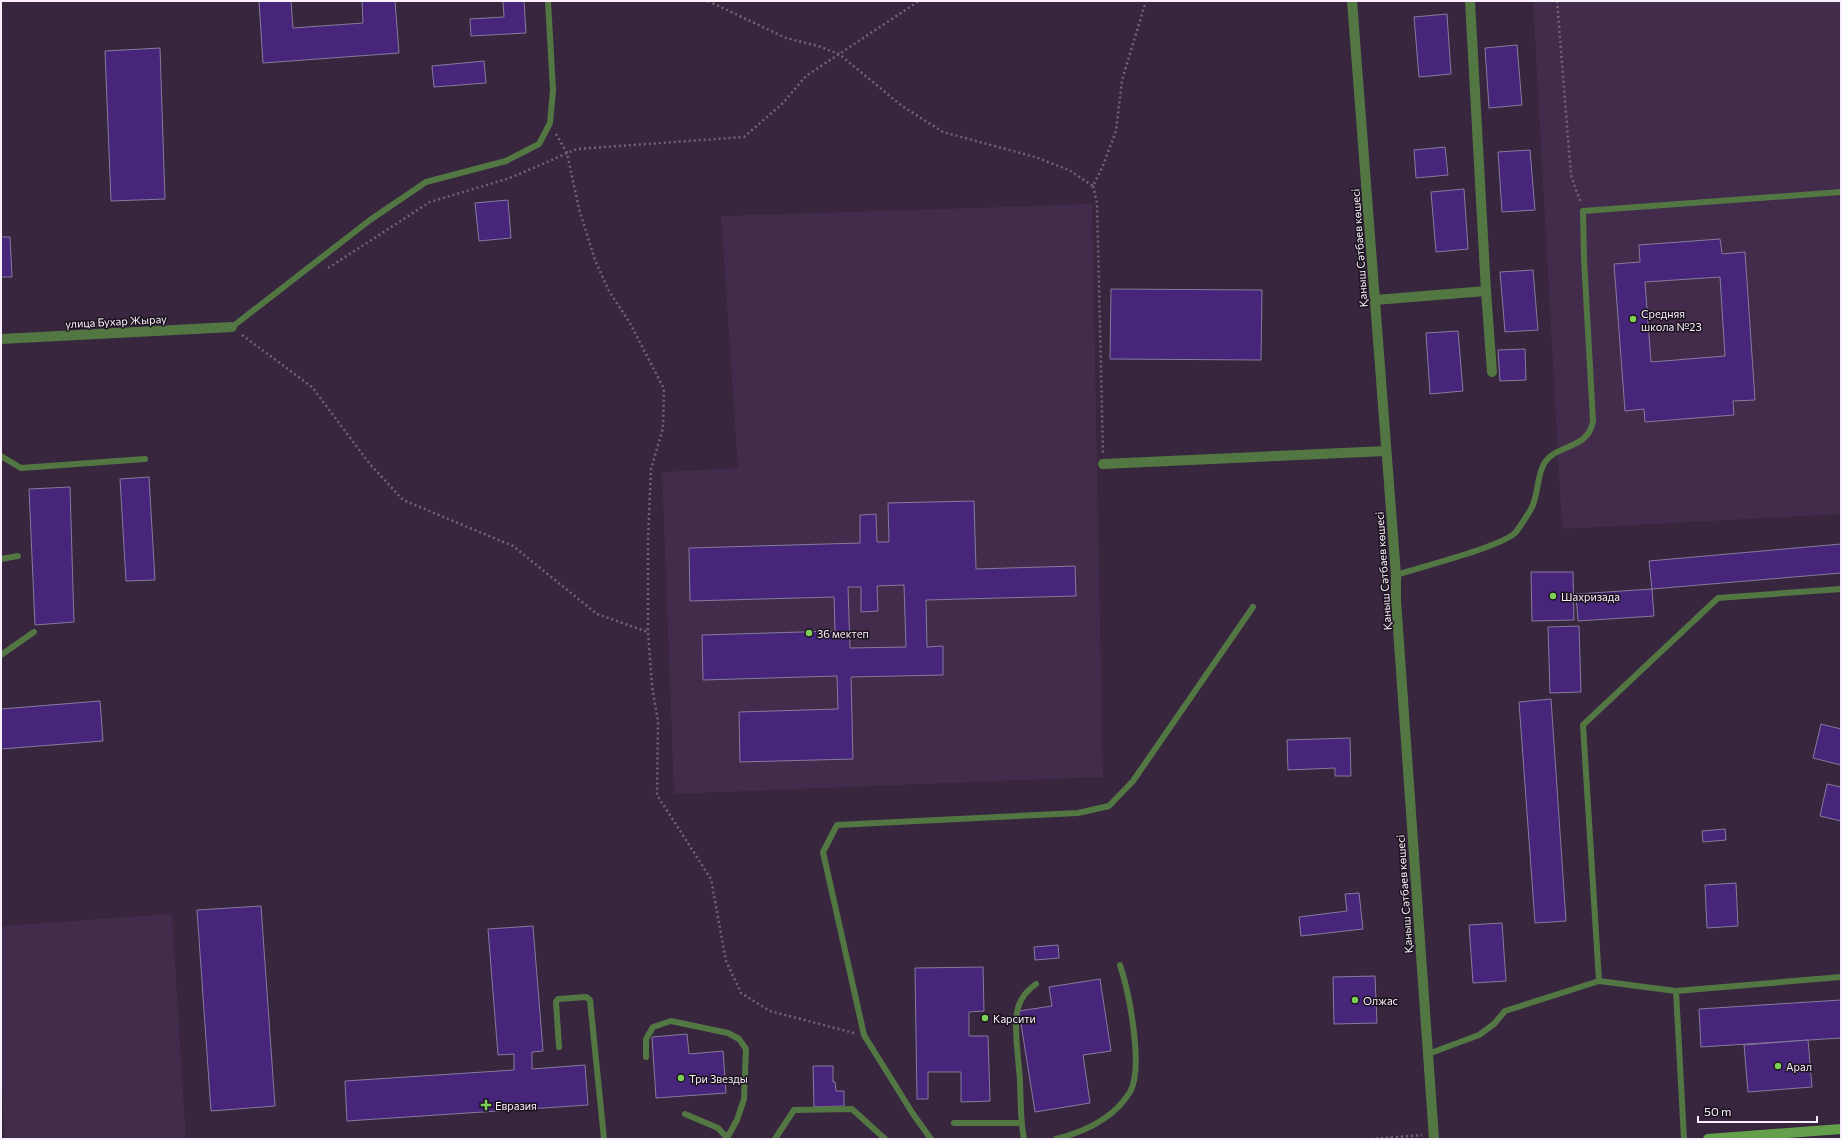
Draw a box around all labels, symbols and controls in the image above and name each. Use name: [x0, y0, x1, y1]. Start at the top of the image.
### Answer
street label: Қаныш Сәтбаев көшесі: [1348, 188, 1370, 308]
place label: Средняя школа №23: [1641, 307, 1702, 333]
street label: улица Бухар Жырау: [65, 312, 167, 330]
marker: Средняя школа №23: [1628, 314, 1638, 324]
street label: Қаныш Сәтбаев көшесі: [1372, 511, 1394, 631]
place label: Шахризада: [1561, 590, 1620, 603]
marker: Шахризада: [1548, 591, 1558, 601]
place label: 36 мектеп: [817, 627, 869, 640]
marker: 36 мектеп: [804, 628, 814, 638]
street label: Қаныш Сәтбаев көшесі: [1393, 834, 1415, 954]
place label: Олжас: [1363, 994, 1398, 1007]
marker: Олжас: [1350, 995, 1360, 1005]
place label: Карсити: [993, 1012, 1036, 1025]
marker: Карсити: [980, 1013, 990, 1023]
place label: Арал: [1786, 1060, 1812, 1073]
marker: Арал: [1773, 1061, 1783, 1071]
place label: Три Звезды: [689, 1072, 748, 1085]
marker: Три Звезды: [676, 1073, 686, 1083]
scale bar: [1698, 1098, 1817, 1124]
marker: Евразия: [480, 1099, 492, 1111]
place label: Евразия: [495, 1099, 537, 1112]
text: 50 m: [1704, 1104, 1732, 1118]

